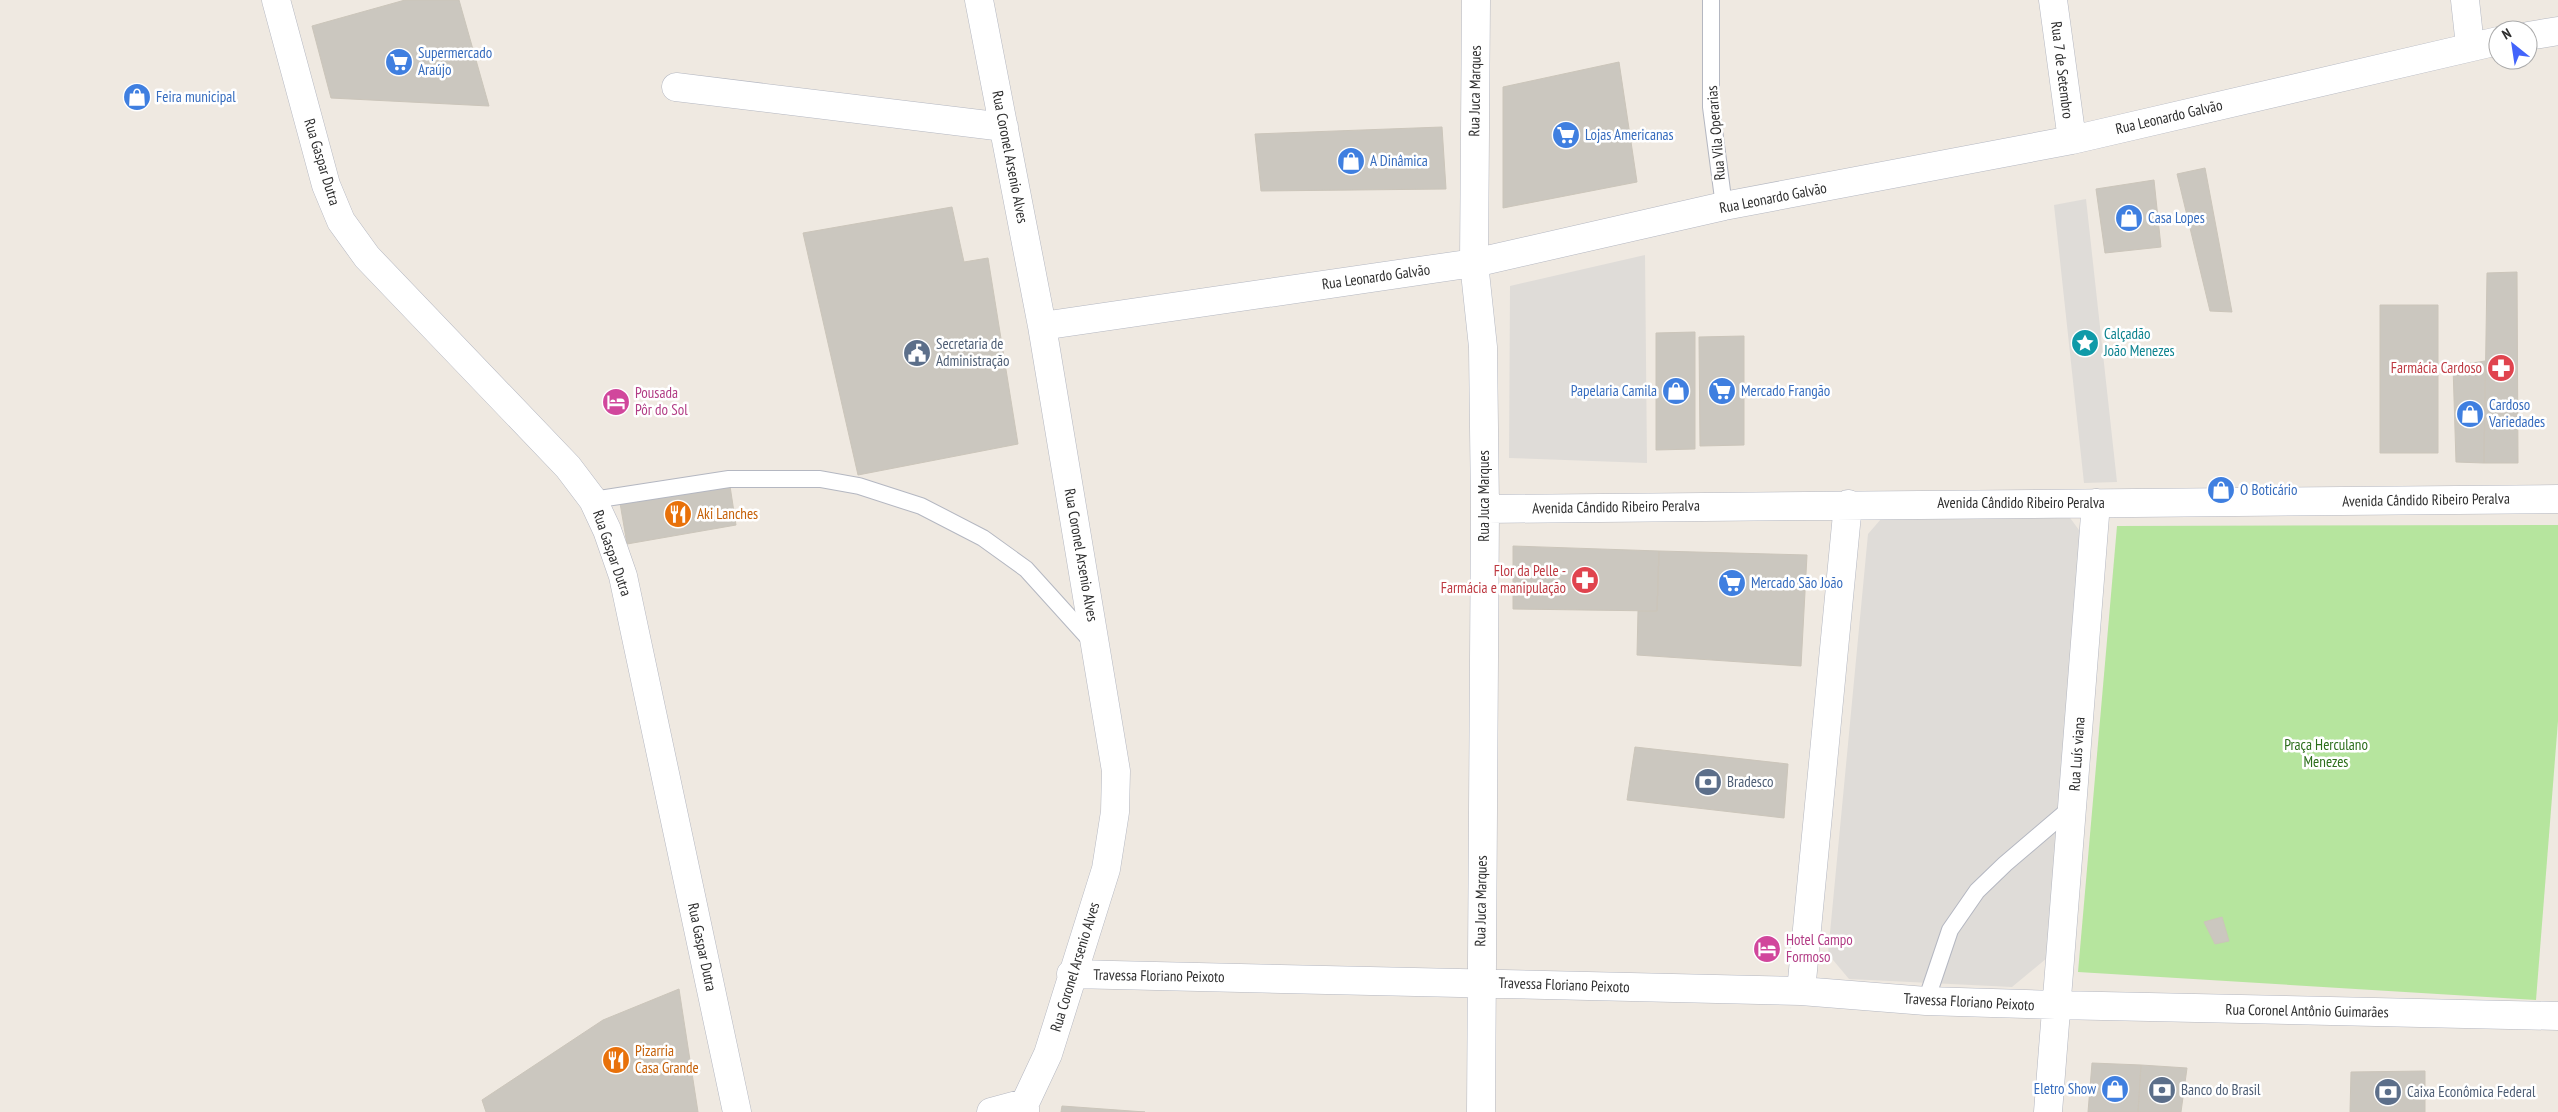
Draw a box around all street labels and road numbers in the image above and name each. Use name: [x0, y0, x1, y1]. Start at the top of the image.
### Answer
street label: Rua 7 de Setembro: [2047, 20, 2078, 120]
street label: Rua Juca Marques: [1464, 45, 1485, 137]
street label: Rua Vila Operarias: [1702, 85, 1729, 181]
street label: Rua Coronel Arsenio Alves: [988, 89, 1033, 225]
street label: Rua Leonardo Galvão: [2114, 95, 2224, 138]
street label: Rua Gaspar Dutra: [300, 116, 345, 208]
street label: Rua Leonardo Galvão: [1718, 178, 1828, 217]
street label: Rua Leonardo Galvão: [1321, 260, 1431, 294]
street label: Rua Juca Marques: [1474, 450, 1493, 542]
street label: Rua Coronel Arsenio Alves: [1060, 487, 1103, 623]
street label: Avenida Cândido Ribeiro Peralva: [2342, 489, 2510, 510]
street label: Avenida Cândido Ribeiro Peralva: [1937, 493, 2105, 512]
street label: Avenida Cândido Ribeiro Peralva: [1532, 496, 1700, 517]
street label: Rua Gaspar Dutra: [589, 507, 636, 598]
street label: Rua Luís viana: [2064, 716, 2089, 792]
street label: Rua Juca Marques: [1470, 855, 1491, 947]
street label: Rua Coronel Arsenio Alves: [1046, 900, 1103, 1034]
street label: Rua Gaspar Dutra: [684, 901, 721, 993]
street label: Travessa Floriano Peixoto: [1093, 965, 1225, 986]
street label: Travessa Floriano Peixoto: [1498, 973, 1630, 996]
street label: Travessa Floriano Peixoto: [1903, 989, 2035, 1014]
street label: Rua Coronel Antônio Guimarães: [2225, 1000, 2389, 1021]

